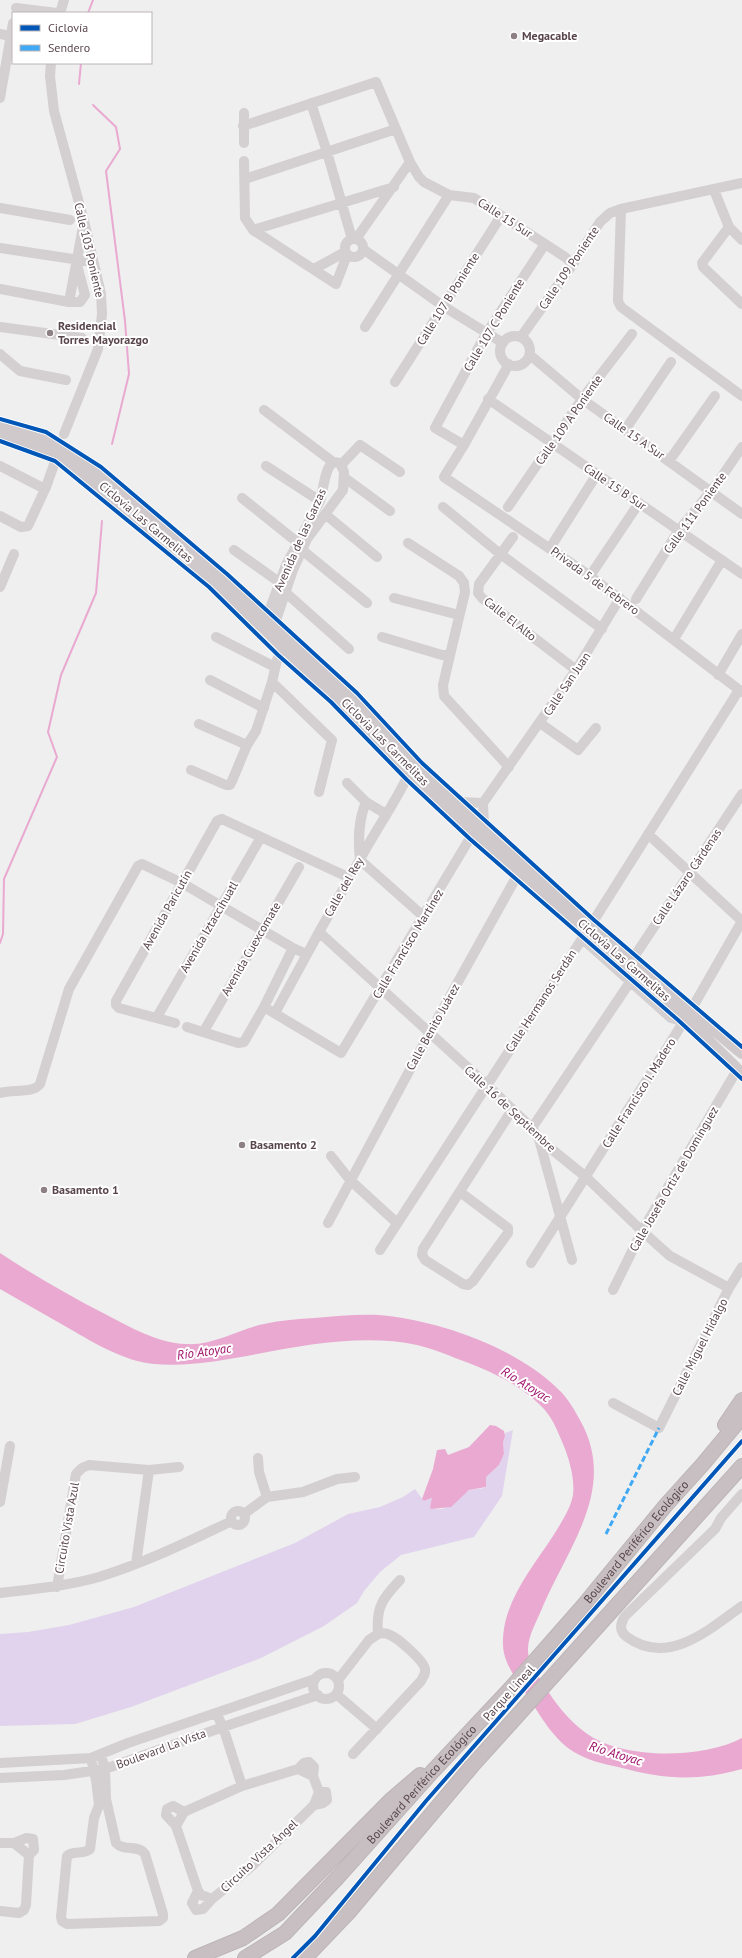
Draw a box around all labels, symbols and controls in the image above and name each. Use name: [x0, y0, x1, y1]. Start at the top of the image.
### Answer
legend: [12, 12, 152, 64]
text: Ciclovía: [48, 20, 88, 35]
place label: Megacable: [522, 28, 577, 43]
marker: Megacable: [509, 31, 519, 41]
text: Sendero: [48, 40, 90, 55]
street label: Calle 15 Sur: [475, 194, 535, 241]
street label: Calle 103 Poniente: [71, 201, 108, 299]
street label: Calle 109 Poniente: [535, 223, 602, 312]
street label: Calle 107 B Poniente: [413, 250, 482, 348]
street label: Calle 107 C Poniente: [460, 276, 527, 374]
place label: Residencial Torres Mayorazgo: [58, 318, 149, 347]
marker: Residencial Torres Mayorazgo: [45, 328, 55, 338]
street label: Calle 109 A Poniente: [532, 372, 605, 468]
street label: Calle 15 A Sur: [601, 409, 668, 462]
street label: Calle 15 B Sur: [581, 460, 649, 513]
street label: Calle 111 Poniente: [660, 469, 729, 556]
street label: Ciclovia Las Carmelitas: [96, 478, 196, 565]
street label: Avenida de las Garzas: [270, 486, 329, 594]
street label: Privada 5 de Febrero: [548, 543, 643, 618]
street label: Calle El Alto: [481, 593, 540, 644]
street label: Calle San Juan: [540, 649, 593, 718]
street label: Ciclovia Las Carmelitas: [338, 695, 432, 789]
street label: Calle Lázaro Cárdenas: [649, 826, 724, 928]
street label: Calle del Rey: [321, 854, 367, 919]
street label: Avenida Paricutín: [138, 867, 195, 952]
street label: Avenida Iztaccíhuatl: [176, 878, 241, 975]
street label: Calle Francisco Martínez: [369, 886, 446, 1001]
street label: Avenida Cuexcomate: [218, 899, 284, 998]
street label: Ciclovia Las Carmelitas: [575, 915, 674, 1004]
street label: Calle Hermanos Serdán: [502, 946, 579, 1055]
street label: Calle Benito Juárez: [403, 981, 463, 1073]
street label: Calle Francisco I. Madero: [599, 1035, 679, 1151]
street label: Calle 16 de Septiembre: [461, 1062, 559, 1155]
street label: Calle Josefa Ortiz de Domínguez: [626, 1104, 721, 1254]
place label: Basamento 2: [250, 1137, 317, 1152]
marker: Basamento 2: [237, 1140, 247, 1150]
place label: Basamento 1: [52, 1182, 119, 1197]
marker: Basamento 1: [39, 1185, 49, 1195]
street label: Calle Miguel Hidalgo: [668, 1296, 731, 1398]
water label: Río Atoyac: [176, 1339, 233, 1364]
water label: Río Atoyac: [498, 1363, 554, 1406]
street label: Boulevard Periférico Ecológico: [580, 1477, 692, 1606]
street label: Circuito Vista Azul: [51, 1481, 82, 1575]
street label: Parque Lineal: [480, 1661, 538, 1724]
street label: Boulevard Periférico Ecológico: [363, 1722, 479, 1847]
street label: Boulevard La Vista: [114, 1725, 208, 1772]
water label: Río Atoyac: [587, 1737, 645, 1770]
street label: Circuito Vista Ángel: [217, 1816, 301, 1895]

